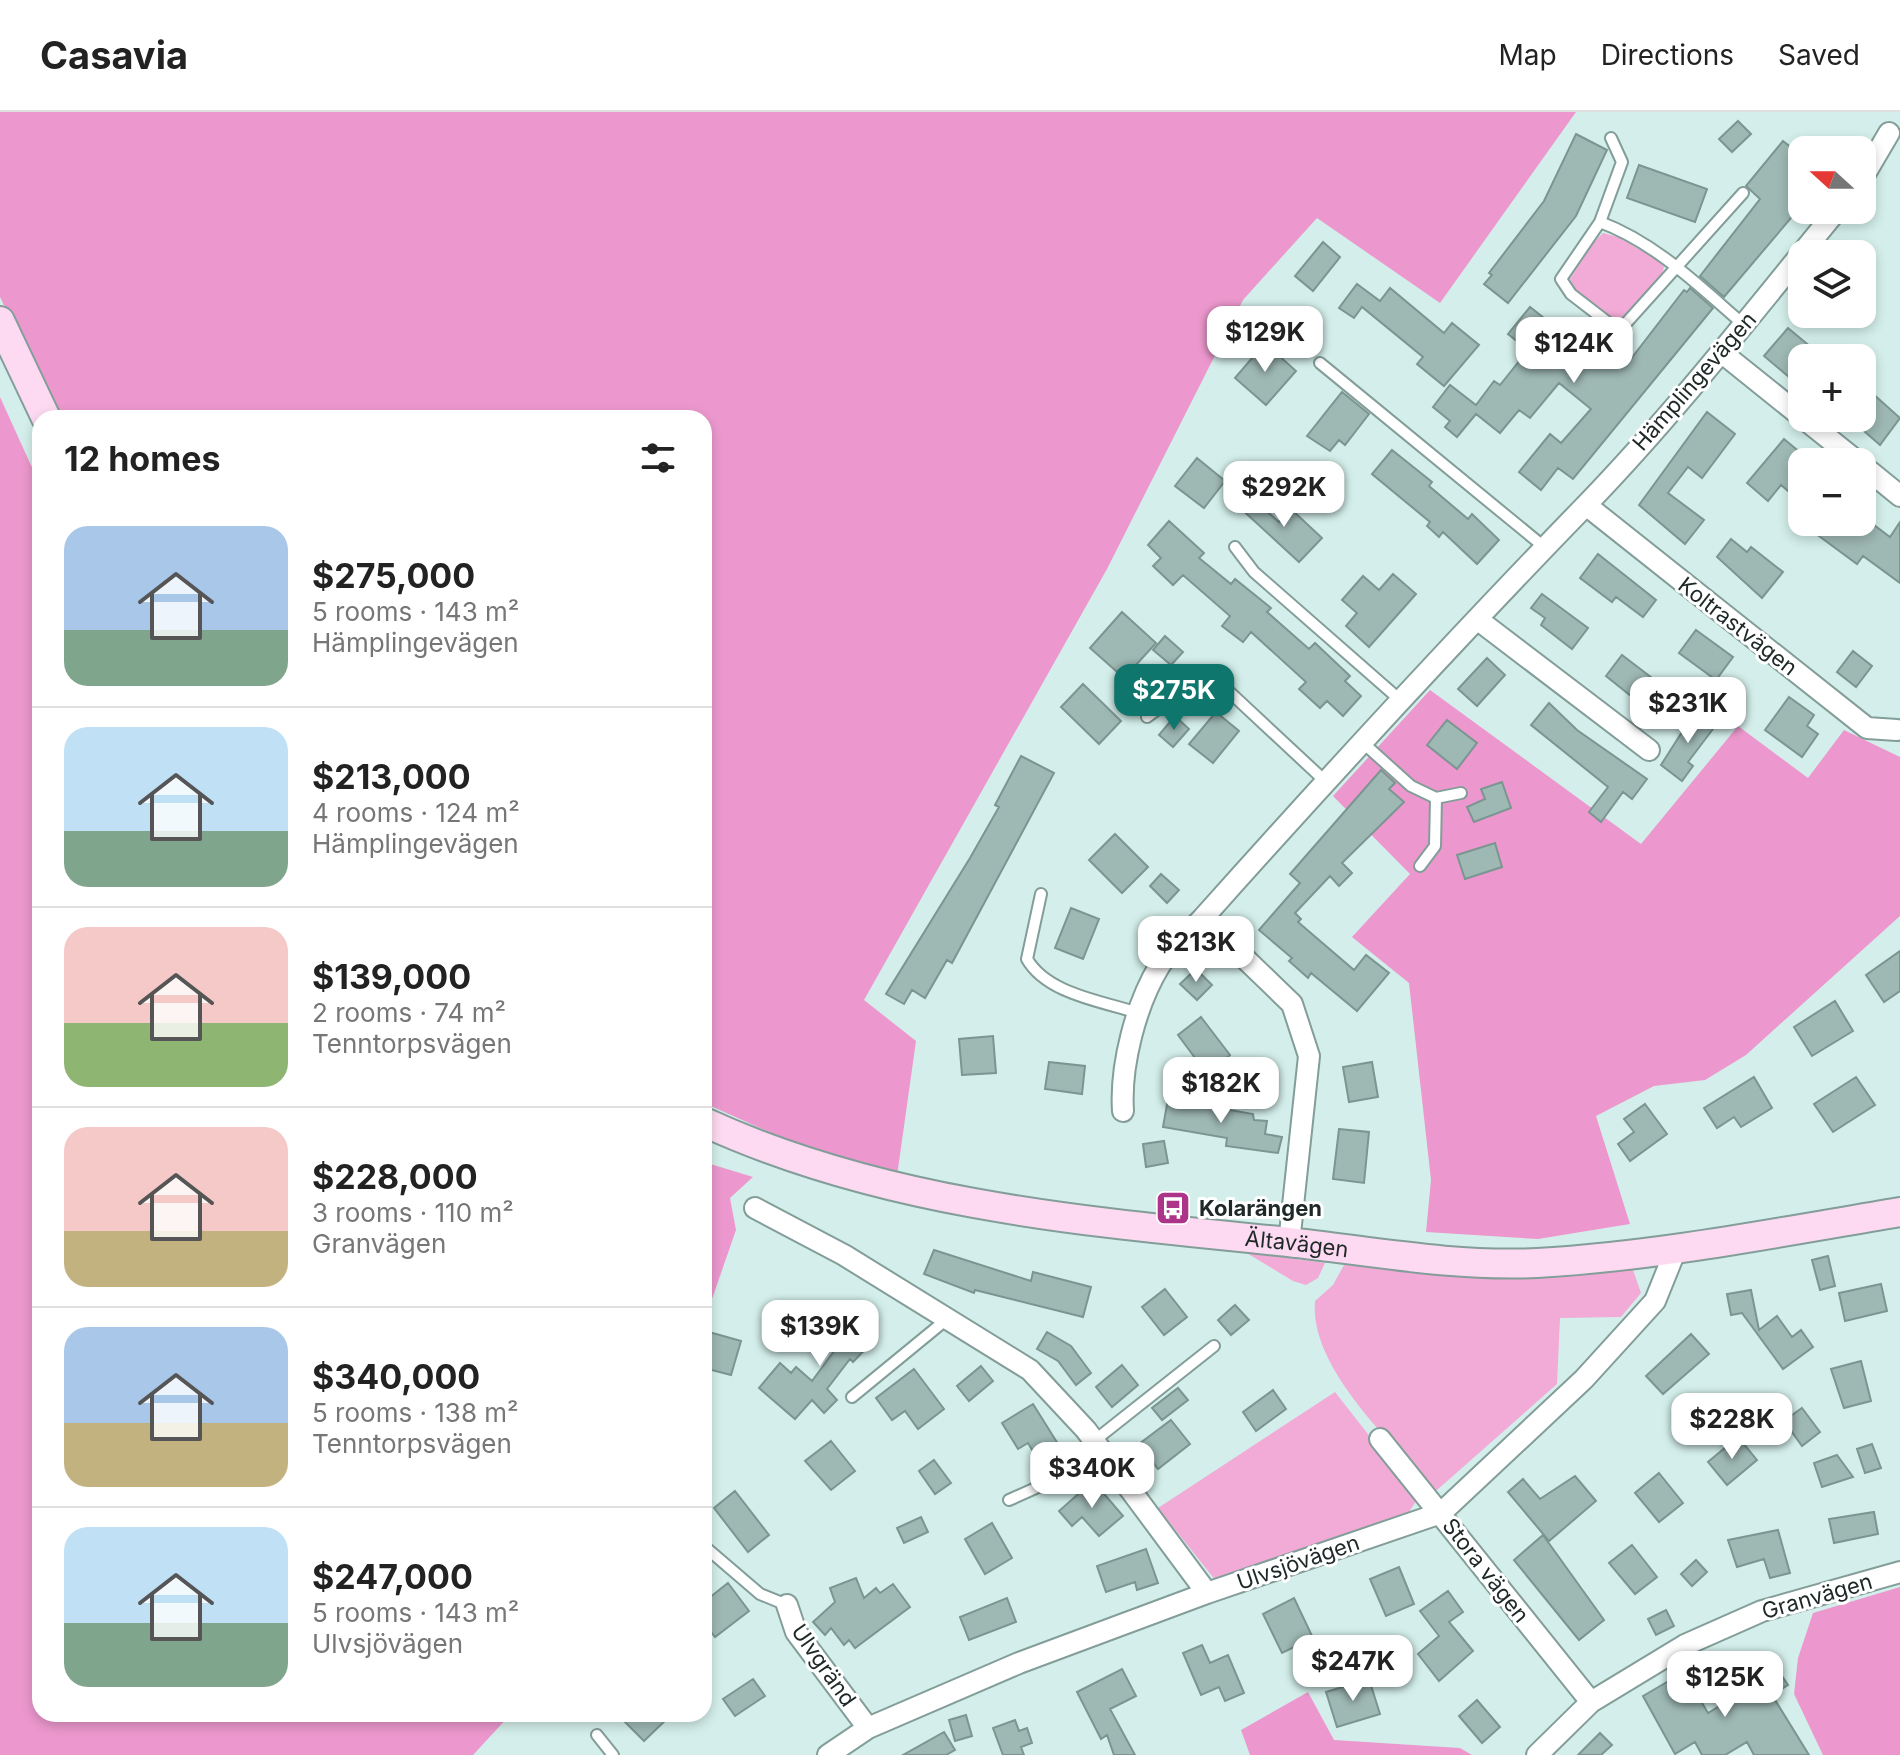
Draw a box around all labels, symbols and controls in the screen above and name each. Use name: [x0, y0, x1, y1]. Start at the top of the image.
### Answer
text: Casavia: [40, 32, 188, 78]
text: Map: [1498, 38, 1557, 72]
text: Directions: [1601, 38, 1734, 72]
text: Saved: [1778, 38, 1860, 72]
north arrow: [1788, 136, 1876, 224]
map controls: [1788, 136, 1876, 536]
button: layers: [1788, 240, 1876, 328]
pin: $129K: [1209, 306, 1321, 374]
street label: Hämplingevägen: [1627, 306, 1761, 456]
text: $129K: [1225, 316, 1305, 347]
pin: $124K: [1518, 317, 1630, 385]
text: $124K: [1534, 327, 1614, 358]
button: +: [1788, 344, 1876, 432]
icon: filters: [636, 436, 680, 480]
text: 12 homes: [64, 438, 220, 479]
button: −: [1788, 448, 1876, 536]
pin: $292K: [1228, 461, 1340, 529]
text: $292K: [1241, 471, 1327, 502]
text: $275,000: [312, 555, 475, 596]
icon: home: [128, 558, 224, 654]
street label: Koltrastvägen: [1673, 572, 1803, 680]
text: 5 rooms · 143 m²: [312, 596, 519, 627]
text: Hämplingevägen: [312, 627, 519, 658]
pin: $275K: [1118, 664, 1230, 732]
text: $275K: [1132, 674, 1216, 705]
pin: $231K: [1632, 677, 1744, 745]
text: $231K: [1648, 687, 1728, 718]
text: $213,000: [312, 756, 471, 797]
icon: home: [128, 759, 224, 855]
text: 4 rooms · 124 m²: [312, 797, 520, 828]
text: Hämplingevägen: [312, 828, 519, 859]
pin: $213K: [1140, 916, 1252, 984]
text: $213K: [1156, 926, 1236, 957]
text: $139,000: [312, 956, 471, 997]
icon: home: [128, 959, 224, 1055]
text: 2 rooms · 74 m²: [312, 997, 506, 1028]
text: Tenntorpsvägen: [312, 1028, 512, 1059]
pin: $182K: [1165, 1057, 1277, 1125]
text: $182K: [1181, 1067, 1261, 1098]
text: $228,000: [312, 1156, 478, 1197]
icon: home: [128, 1159, 224, 1255]
bus stop icon: Kolarängen: [1154, 1189, 1192, 1227]
place label: Kolarängen: [1199, 1195, 1322, 1221]
text: 3 rooms · 110 m²: [312, 1197, 514, 1228]
street label: Ältavägen: [1244, 1225, 1350, 1262]
text: Granvägen: [312, 1228, 446, 1259]
pin: $139K: [764, 1300, 876, 1368]
text: $139K: [780, 1310, 860, 1341]
text: $340,000: [312, 1356, 480, 1397]
icon: home: [128, 1359, 224, 1455]
pin: $228K: [1676, 1393, 1788, 1461]
text: 5 rooms · 138 m²: [312, 1397, 519, 1428]
text: $228K: [1689, 1403, 1775, 1434]
text: Tenntorpsvägen: [312, 1428, 512, 1459]
pin: $340K: [1036, 1442, 1148, 1510]
text: $340K: [1048, 1452, 1136, 1483]
street label: Stora vägen: [1437, 1513, 1535, 1627]
street label: Ulvsjövägen: [1233, 1529, 1363, 1595]
text: $247,000: [312, 1556, 473, 1597]
icon: home: [128, 1559, 224, 1655]
street label: Granvägen: [1759, 1568, 1875, 1624]
text: 5 rooms · 143 m²: [312, 1597, 519, 1628]
street label: Ulvgränd: [786, 1619, 862, 1711]
text: Ulvsjövägen: [312, 1628, 463, 1659]
pin: $247K: [1297, 1635, 1409, 1703]
text: $247K: [1311, 1645, 1395, 1676]
pin: $125K: [1669, 1651, 1781, 1719]
text: $125K: [1685, 1661, 1765, 1692]

